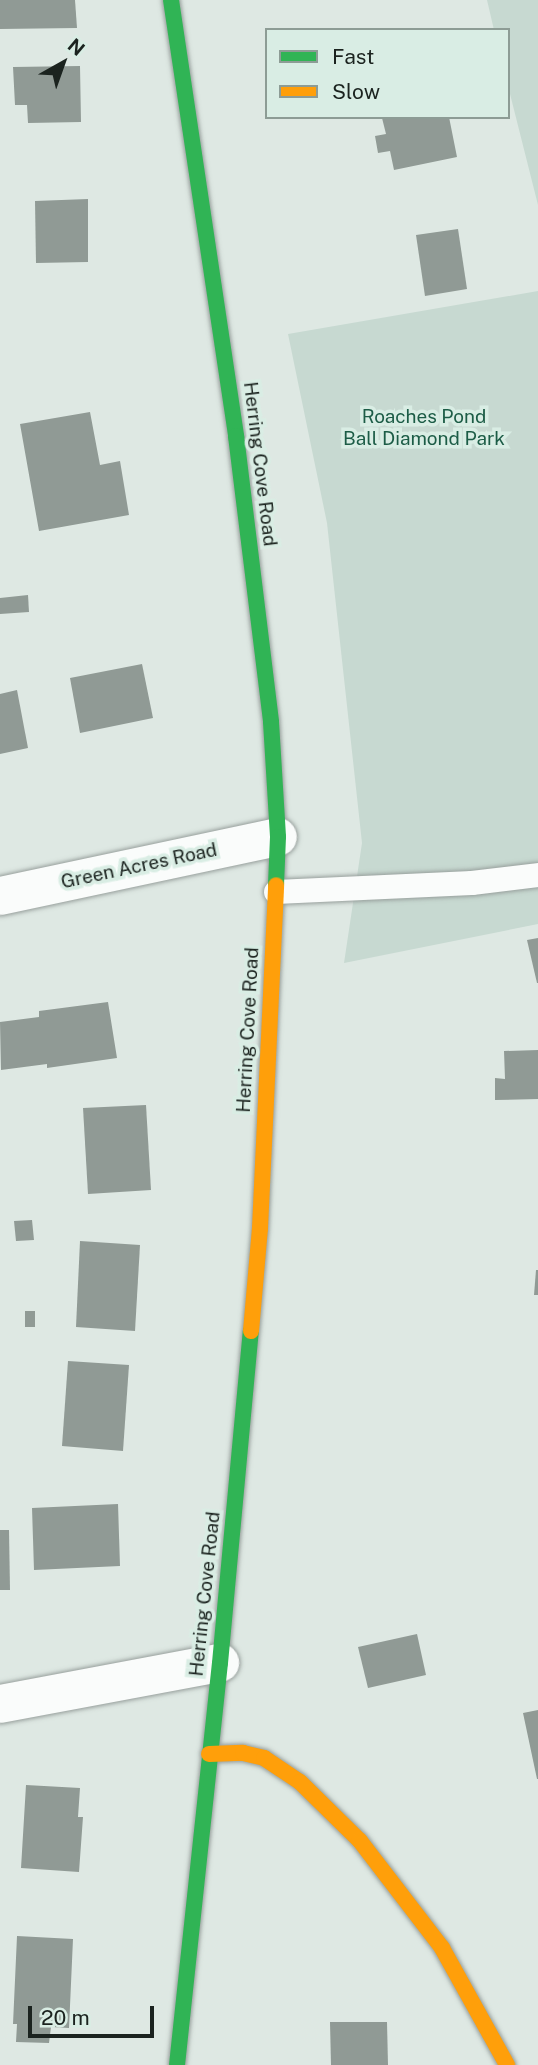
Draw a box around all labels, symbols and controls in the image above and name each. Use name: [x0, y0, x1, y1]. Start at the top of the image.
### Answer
north arrow: [28, 28, 98, 98]
legend: [265, 28, 510, 119]
text: N: [64, 34, 89, 60]
text: Fast: [332, 44, 374, 69]
text: Slow: [332, 79, 380, 104]
street label: Herring Cove Road: [239, 380, 281, 548]
park label: Roaches Pond Ball Diamond Park: [343, 406, 505, 450]
street label: Green Acres Road: [59, 838, 219, 894]
street label: Herring Cove Road: [232, 947, 264, 1113]
street label: Herring Cove Road: [185, 1510, 225, 1678]
scale bar: [32, 1992, 158, 2036]
text: 20 m: [41, 2005, 90, 2030]

